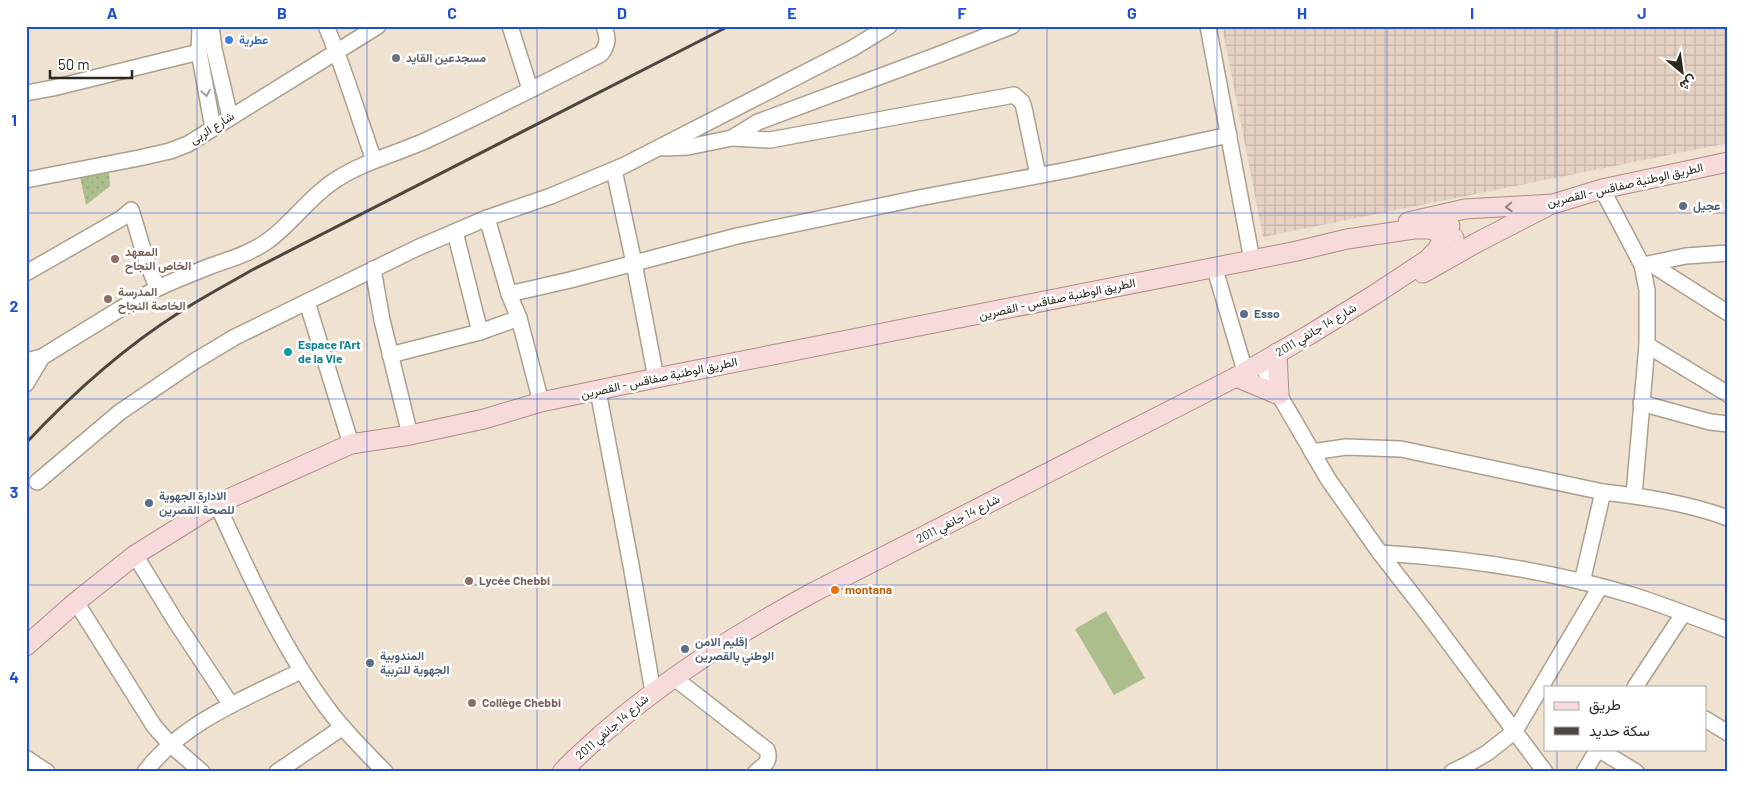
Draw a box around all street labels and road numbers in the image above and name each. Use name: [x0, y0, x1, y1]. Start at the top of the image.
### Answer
street label: شارع الربى: [187, 108, 238, 149]
street label: الطريق الوطنية صفاقس - القصرين: [1545, 159, 1705, 211]
street label: الطريق الوطنية صفاقس - القصرين: [977, 275, 1137, 323]
street label: شارع 14 جانفي 2011: [1273, 299, 1361, 362]
street label: الطريق الوطنية صفاقس - القصرين: [579, 354, 739, 402]
street label: شارع 14 جانفي 2011: [913, 491, 1003, 549]
street label: شارع 14 جانفي 2011: [572, 691, 653, 765]

